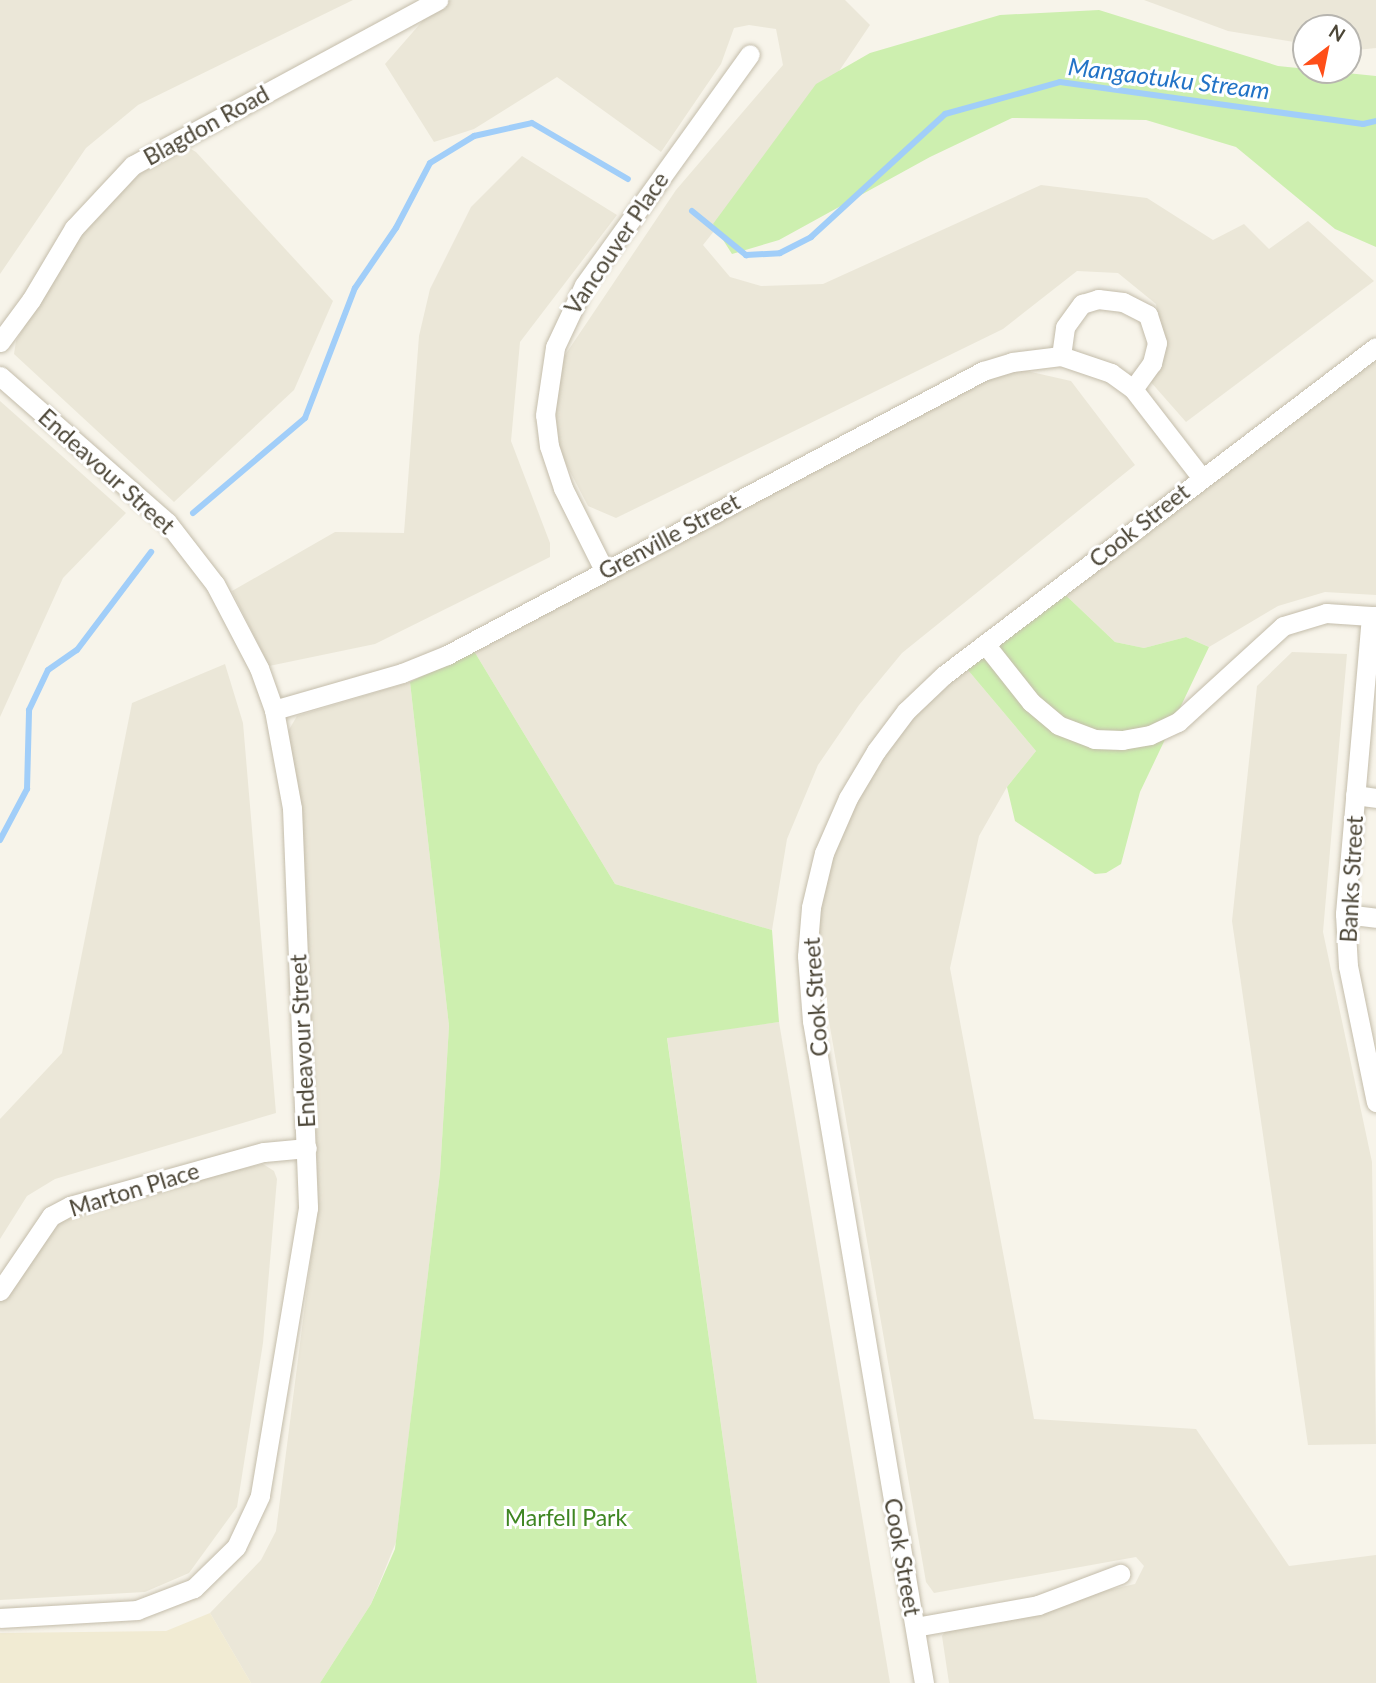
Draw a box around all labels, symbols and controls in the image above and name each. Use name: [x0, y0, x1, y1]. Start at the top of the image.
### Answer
north arrow: [1292, 14, 1362, 84]
text: N: [1325, 19, 1350, 46]
water label: Mangaotuku Stream: [1067, 51, 1271, 105]
street label: Blagdon Road: [139, 79, 273, 171]
street label: Vancouver Place: [558, 166, 674, 320]
street label: Endeavour Street: [33, 402, 181, 540]
street label: Cook Street: [1083, 477, 1195, 573]
street label: Grenville Street: [594, 487, 744, 585]
street label: Banks Street: [1334, 815, 1368, 943]
street label: Cook Street: [797, 937, 833, 1057]
street label: Endeavour Street: [284, 953, 320, 1129]
street label: Marton Place: [66, 1156, 202, 1222]
street label: Cook Street: [879, 1496, 927, 1618]
park label: Marfell Park: [505, 1503, 627, 1531]

